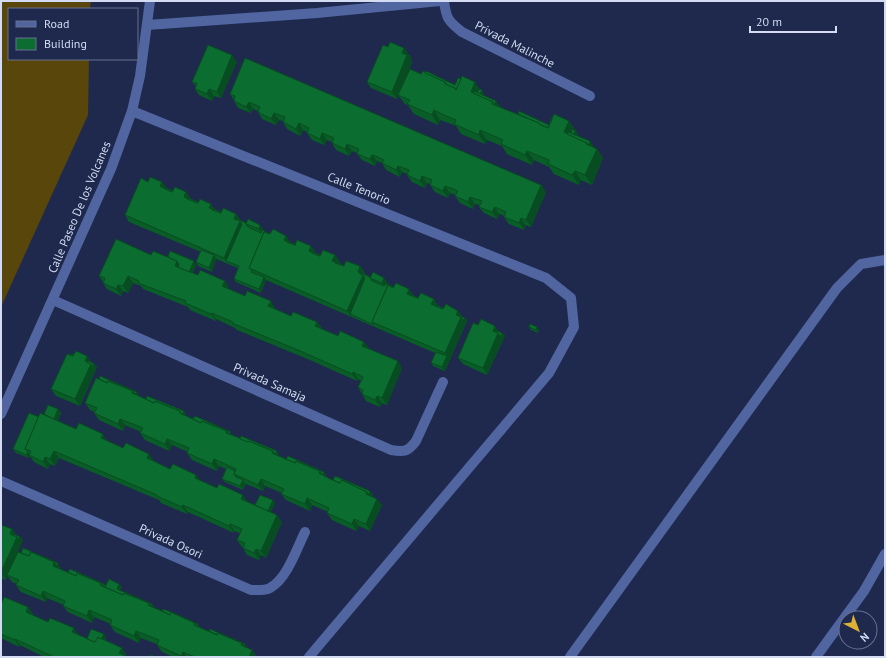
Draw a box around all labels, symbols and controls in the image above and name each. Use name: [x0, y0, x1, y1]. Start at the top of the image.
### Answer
legend: [8, 8, 138, 60]
scale bar: [750, 8, 836, 34]
text: 20 m: [756, 14, 782, 29]
text: Road: [44, 16, 69, 31]
street label: Privada Malinche: [473, 17, 557, 71]
text: Building: [44, 36, 87, 51]
street label: Calle Paseo De los Volcanes: [44, 139, 114, 275]
street label: Calle Tenorio: [325, 169, 393, 207]
street label: Privada Samaja: [231, 359, 309, 405]
street label: Privada Osori: [137, 520, 205, 562]
north arrow: [838, 610, 878, 650]
text: N: [857, 630, 872, 645]

